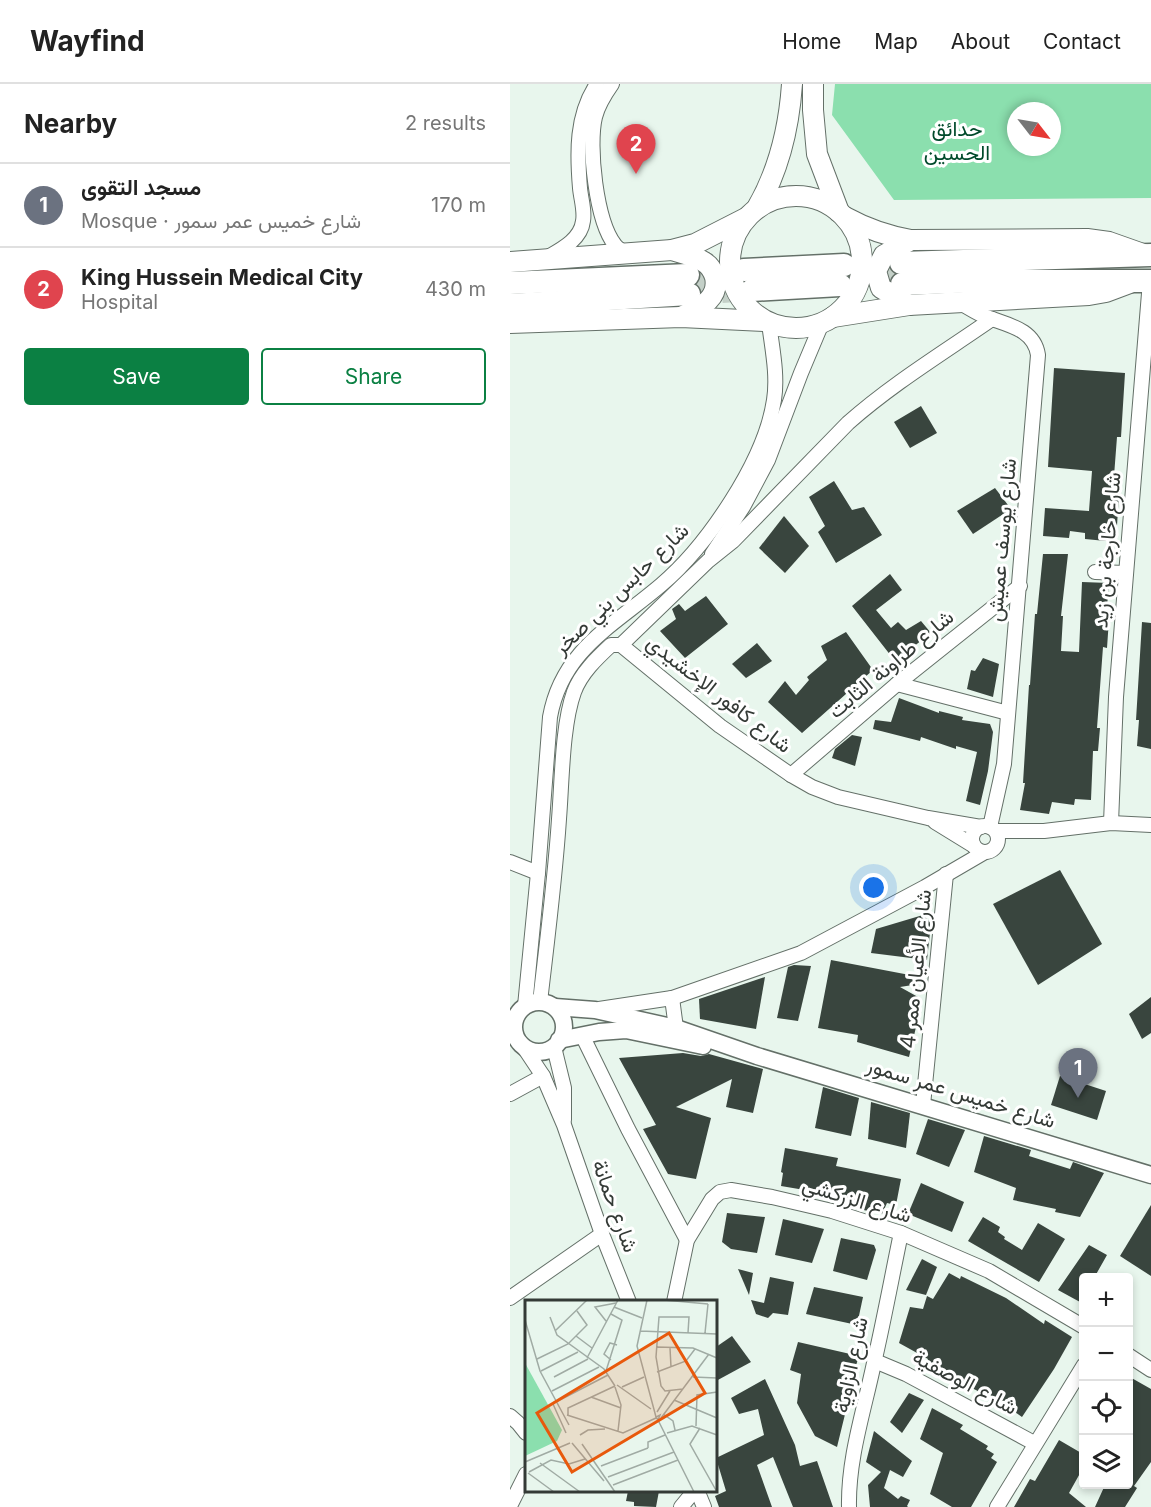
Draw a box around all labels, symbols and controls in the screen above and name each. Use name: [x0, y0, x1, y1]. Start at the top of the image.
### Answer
text: Wayfind: [30, 24, 145, 58]
text: Home: [782, 29, 841, 54]
text: Map: [874, 29, 918, 54]
text: About: [951, 29, 1010, 54]
text: Contact: [1043, 29, 1121, 54]
north arrow: [1007, 102, 1061, 156]
text: Nearby: [24, 108, 117, 139]
text: 2 results: [405, 111, 486, 135]
park label: حدائق الحسين: [924, 116, 990, 165]
pin: 2: [616, 124, 656, 174]
text: مسجد التقوى: [81, 174, 201, 200]
text: 1: [39, 193, 48, 217]
text: 170 m: [431, 193, 486, 217]
text: Mosque · شارع خميس عمر سمور: [81, 209, 361, 233]
text: King Hussein Medical City: [81, 264, 363, 290]
text: 2: [37, 277, 50, 301]
text: 430 m: [425, 277, 486, 301]
text: Hospital: [81, 290, 158, 314]
button: Save: [24, 348, 249, 405]
button: Share: [261, 348, 486, 405]
street label: شارع يوسف عميش: [982, 457, 1023, 623]
street label: شارع خارجة بن زيد: [1087, 471, 1128, 629]
street label: شارع حابس بني صخر: [547, 518, 697, 664]
street label: شارع طراونة الثابت: [823, 604, 960, 725]
street label: شارع كافور الإخشيدي: [639, 629, 797, 762]
your location: [859, 873, 888, 902]
street label: شارع الأعيان ممر 4: [895, 888, 938, 1050]
pin: 1: [1058, 1048, 1098, 1098]
street label: شارع خميس عمر سمور: [862, 1052, 1058, 1135]
street label: شارع حمانة: [585, 1156, 644, 1256]
street label: شارع الزركشي: [798, 1171, 915, 1233]
map controls: [1079, 1273, 1133, 1489]
button: +: [1079, 1273, 1133, 1327]
inset map: [525, 1300, 717, 1492]
street label: شارع الزاوية: [828, 1315, 875, 1416]
button: −: [1079, 1327, 1133, 1381]
street label: شارع الوصفية: [908, 1344, 1022, 1421]
button: locate: [1079, 1381, 1133, 1435]
button: layers: [1079, 1435, 1133, 1489]

